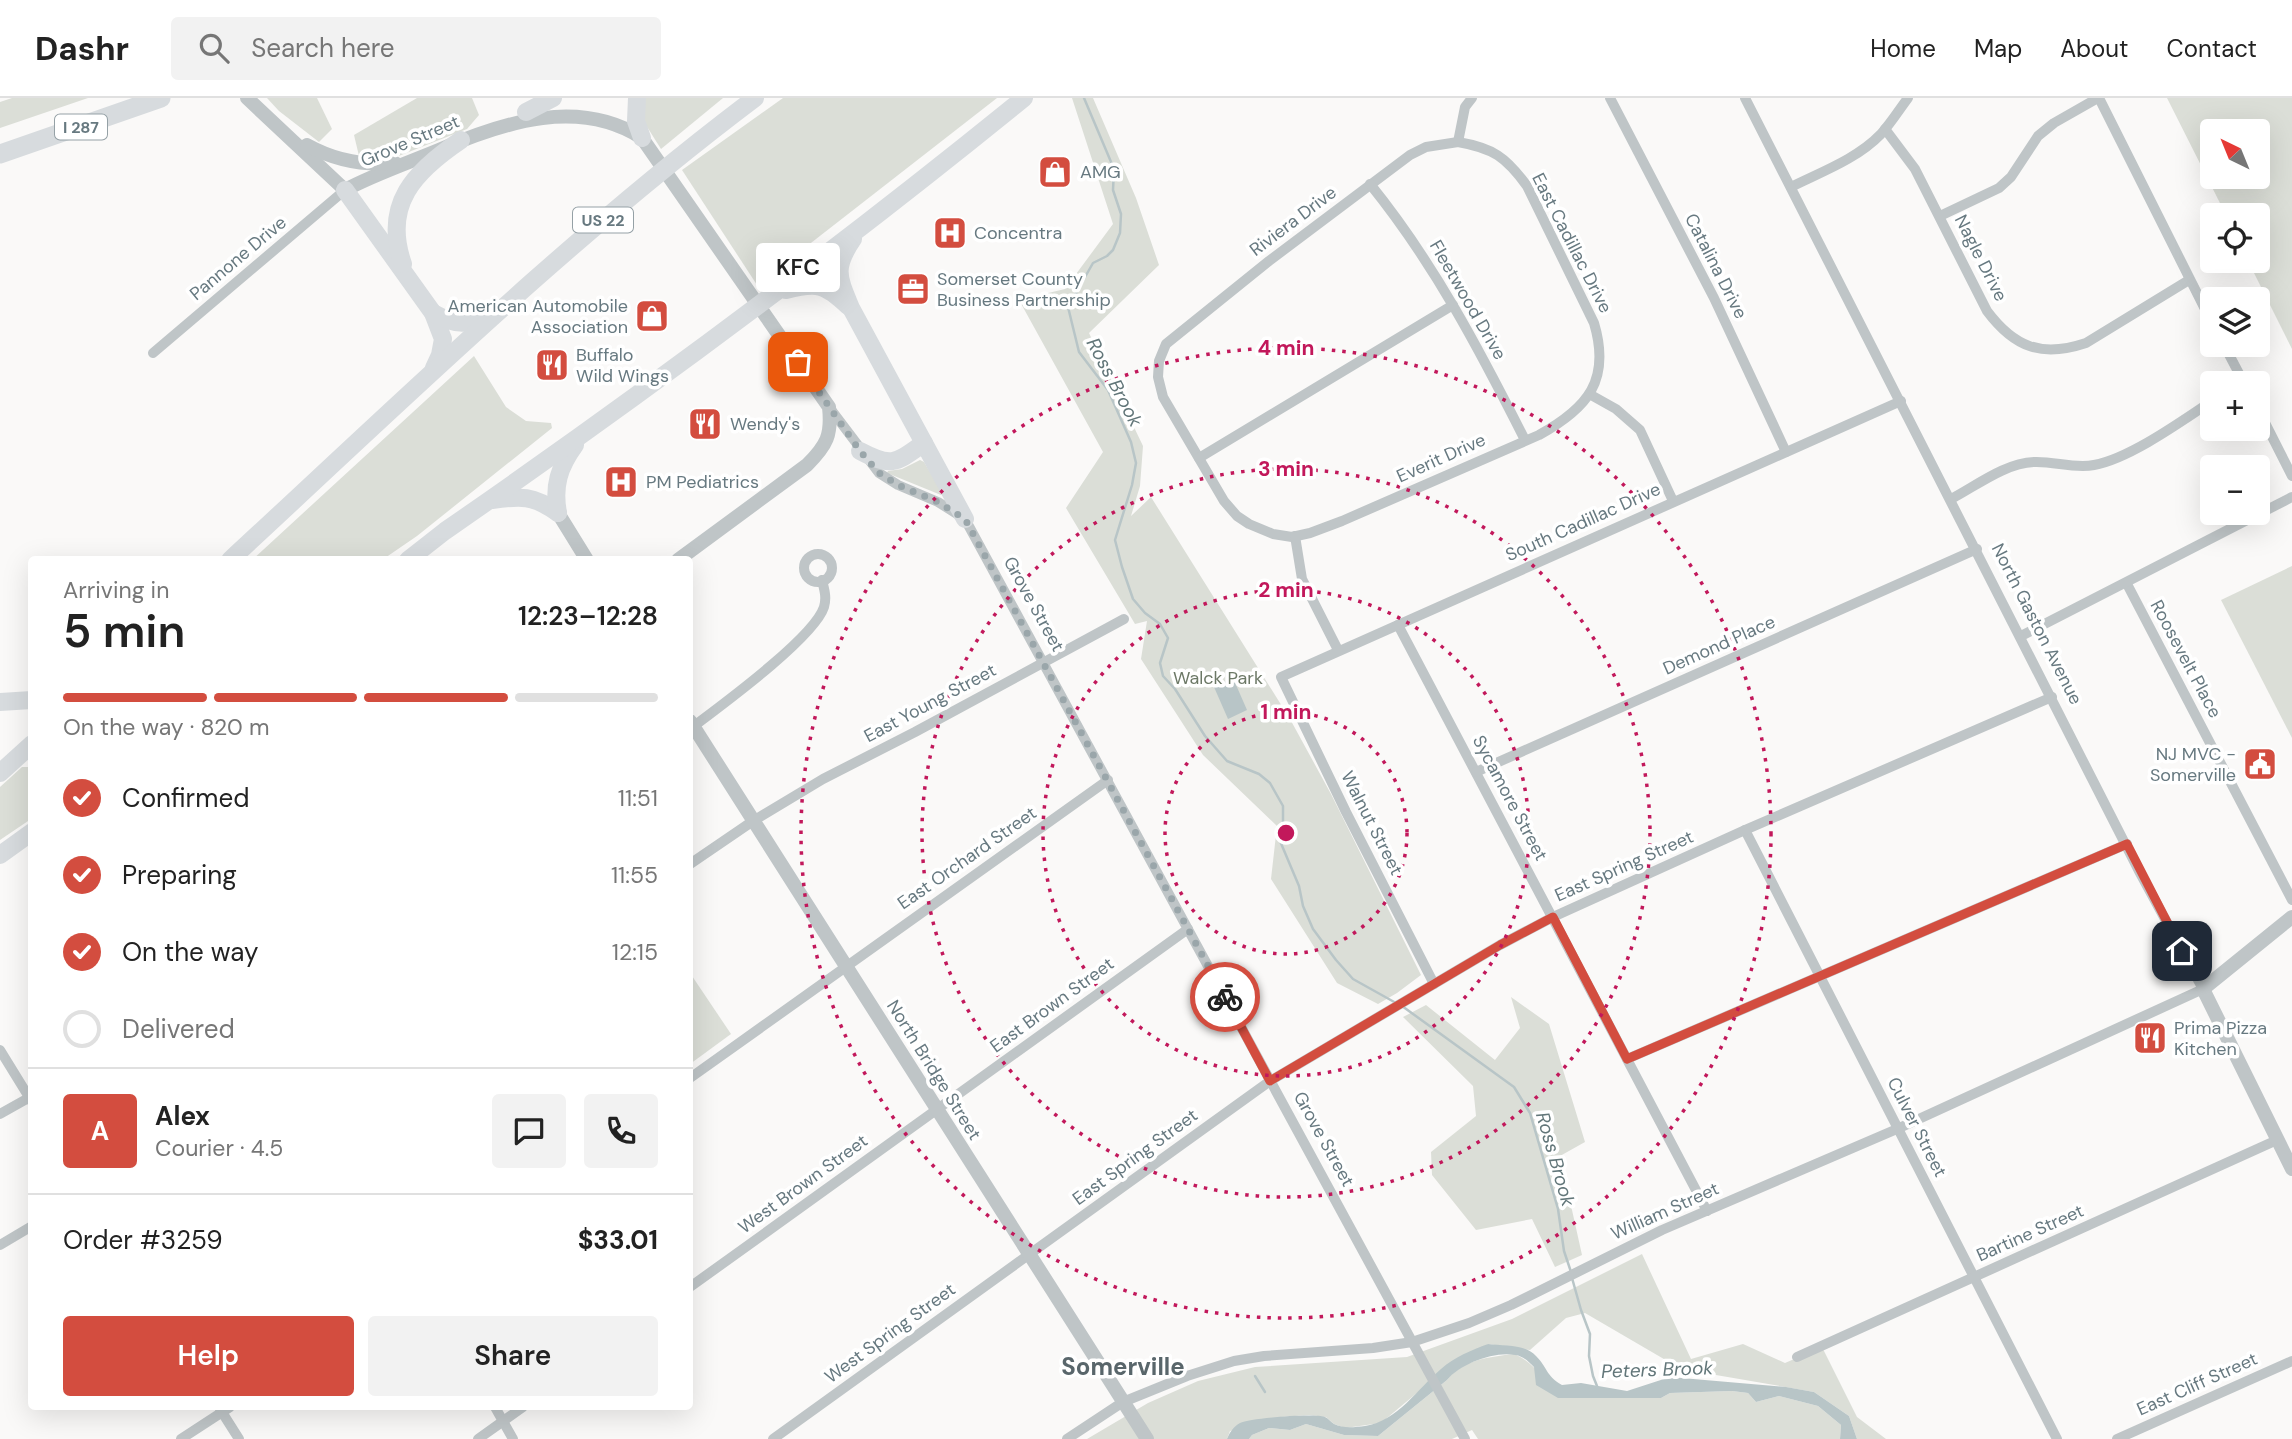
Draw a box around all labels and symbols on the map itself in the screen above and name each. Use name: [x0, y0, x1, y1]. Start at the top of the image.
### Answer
street label: Grove Street: [357, 109, 463, 173]
road number: I 287: [55, 115, 107, 140]
north arrow: [2200, 119, 2270, 189]
shop icon: AMG: [1036, 153, 1074, 191]
place label: AMG: [1080, 160, 1121, 184]
street label: East Cadillac Drive: [1526, 169, 1618, 317]
street label: Riviera Drive: [1245, 180, 1341, 262]
road number: US 22: [573, 208, 633, 232]
street label: Catalina Drive: [1679, 209, 1753, 323]
street label: Pannone Drive: [185, 211, 291, 305]
street label: Nagle Drive: [1949, 211, 2013, 305]
hospital icon: Concentra: [931, 214, 969, 252]
place label: Concentra: [974, 221, 1062, 245]
street label: Fleetwood Drive: [1424, 236, 1512, 364]
callout: KFC: [756, 243, 840, 292]
place label: Somerset County Business Partnership: [937, 267, 1111, 312]
office icon: Somerset County Business Partnership: [894, 270, 932, 308]
place label: American Automobile Association: [448, 294, 628, 339]
shop icon: American Automobile Association: [633, 297, 671, 335]
pin: [768, 332, 828, 392]
water label: Ross Brook: [1081, 333, 1149, 431]
text: 4 min: [1257, 334, 1315, 362]
place label: Buffalo Wild Wings: [576, 343, 669, 388]
restaurant icon: Buffalo Wild Wings: [533, 346, 571, 384]
restaurant icon: Wendy's: [686, 405, 724, 443]
place label: Wendy's: [730, 412, 800, 436]
street label: Everit Drive: [1393, 428, 1489, 488]
text: 3 min: [1258, 455, 1314, 483]
hospital icon: PM Pediatrics: [602, 463, 640, 501]
place label: PM Pediatrics: [646, 470, 759, 494]
street label: South Cadillac Drive: [1502, 477, 1664, 567]
street label: North Gaston Avenue: [1986, 539, 2088, 709]
street label: Grove Street: [998, 552, 1070, 656]
text: 2 min: [1258, 576, 1314, 604]
street label: Roosevelt Place: [2145, 596, 2227, 722]
street label: Demond Place: [1659, 610, 1779, 680]
street label: East Young Street: [860, 658, 1000, 748]
park label: Walck Park: [1173, 666, 1263, 690]
text: 1 min: [1260, 698, 1312, 726]
street label: Sycamore Street: [1467, 731, 1553, 865]
place label: NJ MVC - Somerville: [2150, 742, 2236, 787]
public building icon: NJ MVC - Somerville: [2241, 745, 2279, 783]
street label: Walnut Street: [1335, 767, 1409, 879]
street label: East Orchard Street: [893, 801, 1041, 915]
centre of rings: [1274, 821, 1298, 845]
street label: East Spring Street: [1551, 825, 1697, 907]
pin: [2152, 921, 2212, 981]
street label: East Brown Street: [985, 952, 1119, 1058]
courier: [1190, 962, 1260, 1032]
street label: North Bridge Street: [881, 995, 987, 1145]
place label: Prima Pizza Kitchen: [2174, 1016, 2267, 1061]
restaurant icon: Prima Pizza Kitchen: [2131, 1019, 2169, 1057]
street label: Culver Street: [1882, 1073, 1952, 1181]
street label: Grove Street: [1288, 1087, 1360, 1191]
street label: East Spring Street: [1068, 1103, 1202, 1211]
water label: Ross Brook: [1530, 1109, 1581, 1210]
street label: West Brown Street: [733, 1129, 873, 1239]
street label: William Street: [1607, 1177, 1723, 1245]
street label: Bartine Street: [1973, 1199, 2087, 1267]
street label: West Spring Street: [820, 1277, 960, 1389]
street label: East Cliff Street: [2133, 1347, 2261, 1421]
district label: Somerville: [1061, 1351, 1185, 1382]
water label: Peters Brook: [1601, 1355, 1714, 1384]

